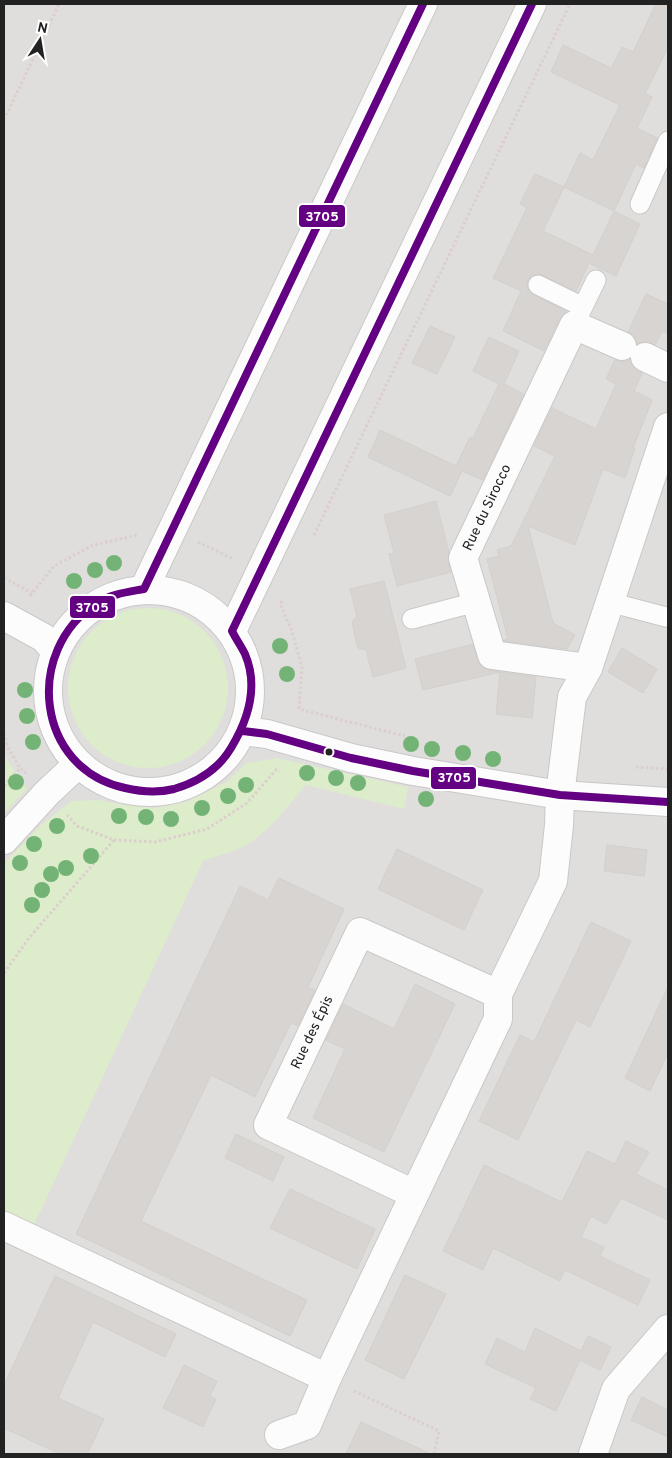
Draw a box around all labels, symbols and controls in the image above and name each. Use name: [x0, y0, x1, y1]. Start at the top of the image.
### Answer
north arrow: [15, 15, 65, 65]
text: N: [36, 19, 49, 38]
line badge: 3705: [298, 204, 346, 228]
text: 3705: [305, 209, 339, 226]
street label: Rue du Sirocco: [459, 461, 515, 554]
line badge: 3705: [69, 595, 116, 619]
text: 3705: [75, 600, 109, 617]
unlabelled marker: [324, 747, 334, 757]
line badge: 3705: [430, 766, 477, 790]
text: 3705: [437, 770, 471, 787]
street label: Rue des Épis: [287, 993, 337, 1072]

